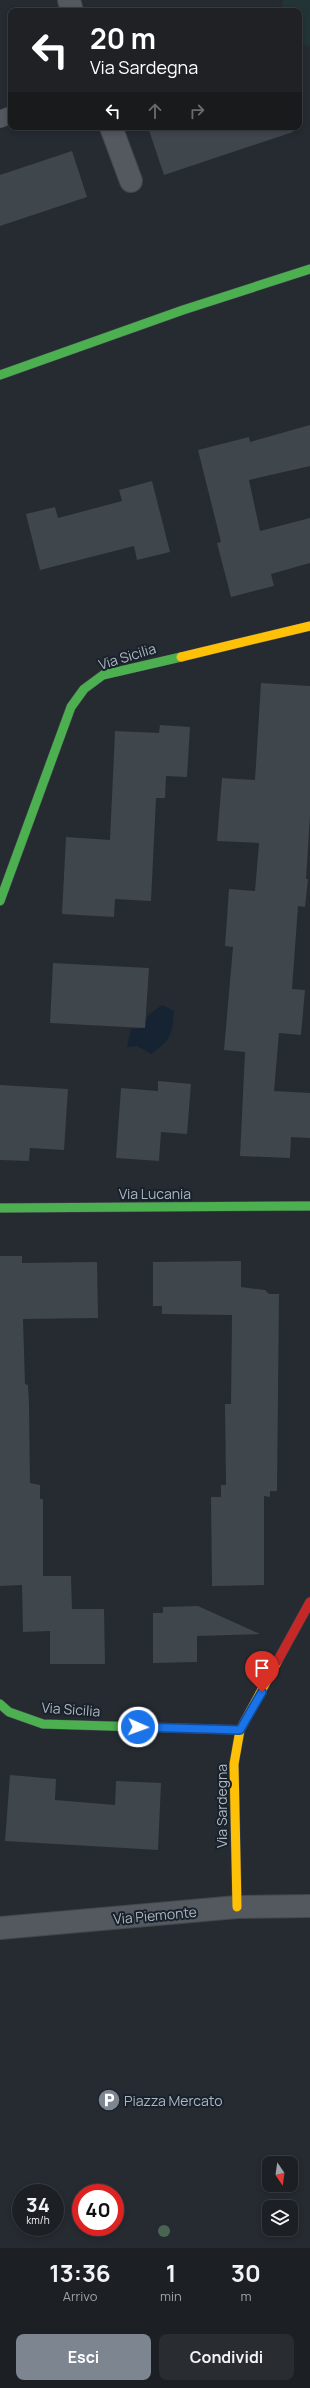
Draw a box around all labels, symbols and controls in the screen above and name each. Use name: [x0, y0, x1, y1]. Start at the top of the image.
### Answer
text: 20 m: [90, 19, 156, 57]
icon: left: [24, 24, 76, 76]
text: Via Sardegna: [90, 55, 198, 79]
icon: left: [102, 100, 124, 122]
icon: ahead: [144, 100, 166, 122]
icon: right: [186, 100, 208, 122]
street label: Via Sicilia: [96, 638, 158, 674]
street label: Via Lucania: [119, 1184, 191, 1203]
pin: [245, 1651, 279, 1692]
icon: arrive: [251, 1657, 273, 1679]
street label: Via Sicilia: [41, 1697, 101, 1721]
position arrow: [117, 1706, 159, 1748]
street label: Via Sardegna: [212, 1764, 231, 1848]
street label: Via Piemonte: [113, 1902, 197, 1928]
parking icon: Piazza Mercato: [96, 2087, 122, 2113]
place label: Piazza Mercato: [124, 2091, 222, 2110]
north arrow: [262, 2156, 298, 2192]
map controls: [262, 2156, 298, 2236]
speed limit sign: 40: [72, 2184, 124, 2236]
text: 34: [26, 2191, 50, 2218]
button: layers: [262, 2200, 298, 2236]
text: km/h: [26, 2213, 50, 2227]
text: 13:36: [49, 2256, 111, 2289]
text: 1: [166, 2256, 176, 2289]
text: 30: [231, 2256, 261, 2289]
text: Arrivo: [63, 2287, 97, 2305]
text: min: [160, 2287, 182, 2305]
text: m: [240, 2287, 251, 2305]
button: Esci: [16, 2334, 151, 2380]
button: Condividi: [159, 2334, 294, 2380]

